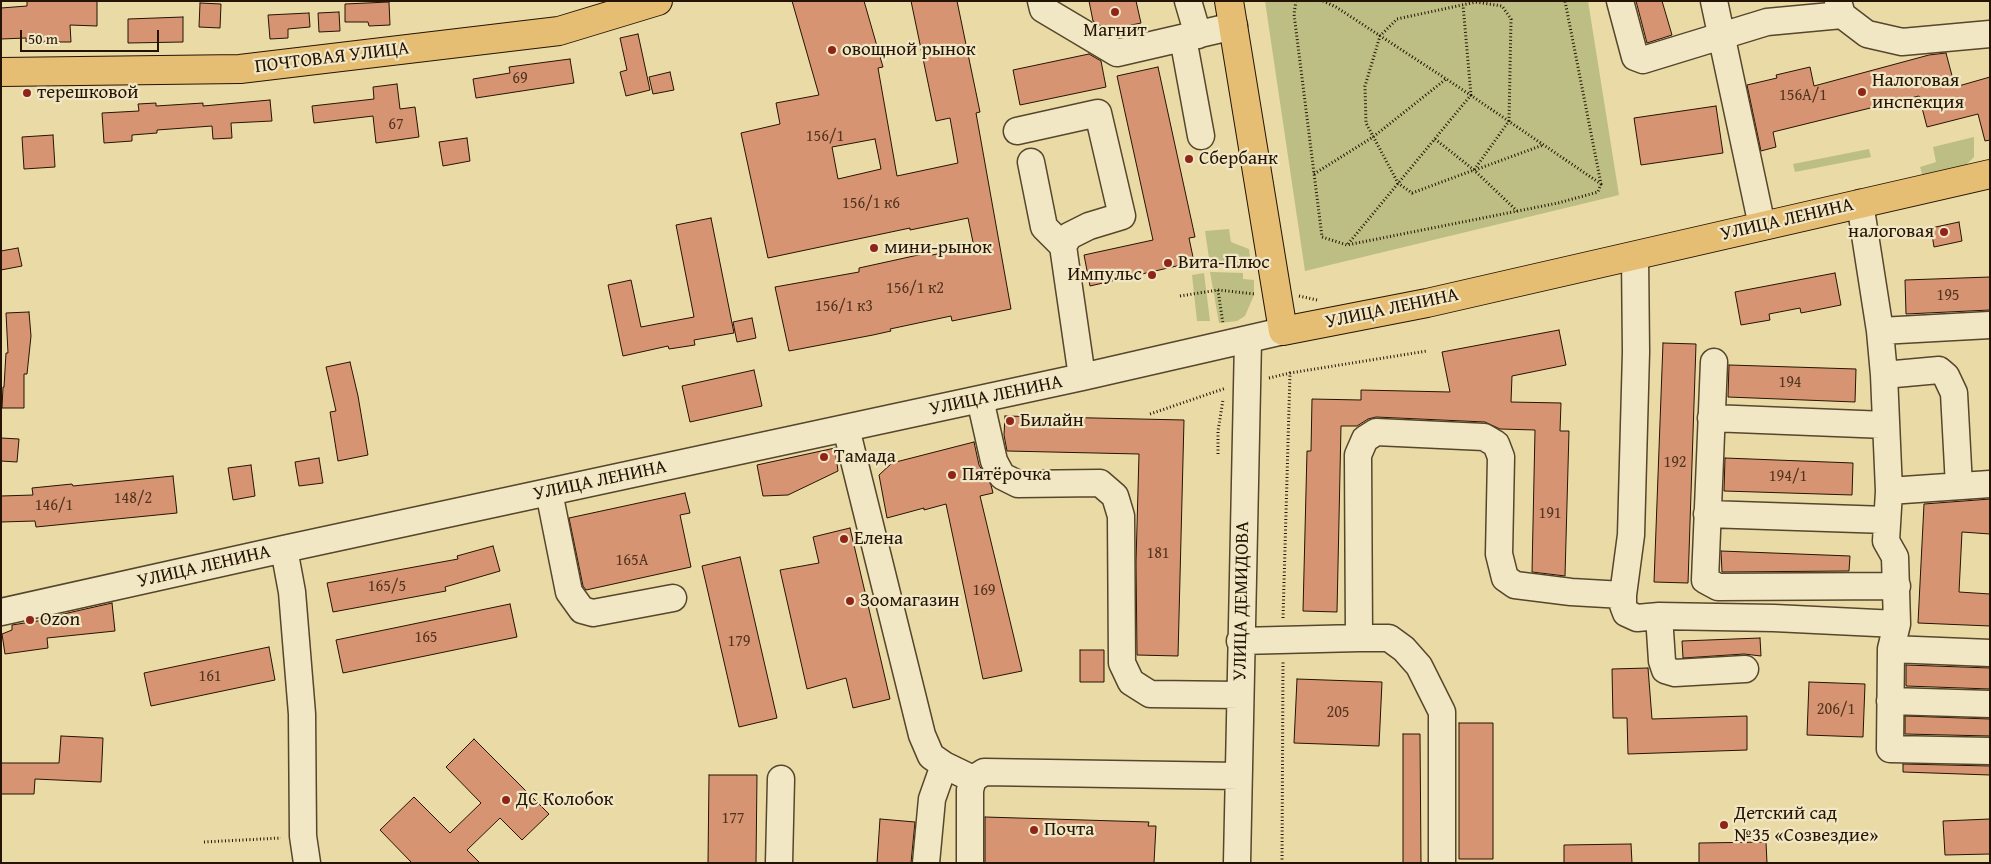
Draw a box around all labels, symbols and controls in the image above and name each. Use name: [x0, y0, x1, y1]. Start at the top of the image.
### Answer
marker: Магнит: [1109, 6, 1121, 18]
scale bar: [22, 20, 161, 52]
place label: Магнит: [1083, 20, 1147, 42]
text: 50 m: [28, 28, 58, 49]
street label: ПОЧТОВАЯ УЛИЦА: [253, 37, 411, 79]
place label: овощной рынок: [842, 39, 976, 61]
marker: овощной рынок: [826, 44, 838, 56]
house number: 69: [512, 69, 528, 89]
place label: Налоговая инспекция: [1872, 70, 1964, 114]
place label: терешковой: [37, 82, 139, 104]
house number: 156А/1: [1779, 86, 1827, 106]
marker: Налоговая инспекция: [1856, 86, 1868, 98]
marker: терешковой: [21, 87, 33, 99]
house number: 67: [388, 115, 404, 135]
house number: 156/1: [806, 127, 844, 147]
place label: Сбербанк: [1199, 148, 1278, 170]
marker: Сбербанк: [1183, 153, 1195, 165]
house number: 156/1 к6: [842, 194, 900, 214]
street label: УЛИЦА ЛЕНИНА: [1718, 194, 1856, 246]
place label: налоговая: [1848, 221, 1934, 243]
marker: налоговая: [1938, 226, 1950, 238]
place label: мини-рынок: [884, 237, 992, 259]
marker: мини-рынок: [868, 242, 880, 254]
place label: Вита-Плюс: [1178, 252, 1270, 274]
marker: Вита-Плюс: [1162, 257, 1174, 269]
place label: Импульс: [1067, 264, 1142, 286]
marker: Импульс: [1146, 269, 1158, 281]
house number: 156/1 к2: [886, 279, 944, 299]
street label: УЛИЦА ЛЕНИНА: [1323, 284, 1461, 334]
house number: 195: [1936, 286, 1960, 306]
house number: 156/1 к3: [815, 297, 873, 317]
street label: УЛИЦА ЛЕНИНА: [927, 371, 1065, 421]
house number: 194: [1778, 373, 1802, 393]
place label: Билайн: [1020, 410, 1084, 432]
marker: Билайн: [1004, 415, 1016, 427]
place label: Тамада: [834, 446, 896, 468]
marker: Тамада: [818, 451, 830, 463]
house number: 192: [1663, 453, 1687, 473]
street label: УЛИЦА ЛЕНИНА: [531, 456, 669, 506]
place label: Пятёрочка: [962, 464, 1051, 486]
house number: 194/1: [1769, 467, 1807, 487]
marker: Пятёрочка: [946, 469, 958, 481]
house number: 148/2: [114, 489, 152, 509]
house number: 146/1: [35, 496, 73, 516]
house number: 191: [1538, 504, 1562, 524]
street label: УЛИЦА ДЕМИДОВА: [1229, 521, 1255, 681]
place label: Елена: [854, 528, 903, 550]
marker: Елена: [838, 533, 850, 545]
street label: УЛИЦА ЛЕНИНА: [135, 541, 273, 593]
house number: 181: [1146, 544, 1170, 564]
house number: 165А: [616, 551, 648, 571]
house number: 165/5: [368, 577, 406, 597]
house number: 169: [972, 581, 996, 601]
place label: Зоомагазин: [860, 590, 959, 612]
marker: Зоомагазин: [844, 595, 856, 607]
place label: Ozon: [40, 609, 80, 631]
marker: Ozon: [24, 614, 36, 626]
house number: 165: [414, 628, 438, 648]
house number: 179: [727, 632, 751, 652]
house number: 161: [198, 667, 222, 687]
house number: 206/1: [1817, 700, 1855, 720]
house number: 205: [1326, 703, 1350, 723]
place label: ДС Колобок: [516, 789, 614, 811]
marker: ДС Колобок: [500, 794, 512, 806]
place label: Детский сад №35 «Созвездие»: [1734, 803, 1878, 847]
house number: 177: [721, 809, 745, 829]
place label: Почта: [1044, 819, 1094, 841]
marker: Детский сад №35 «Созвездие»: [1718, 819, 1730, 831]
marker: Почта: [1028, 824, 1040, 836]

